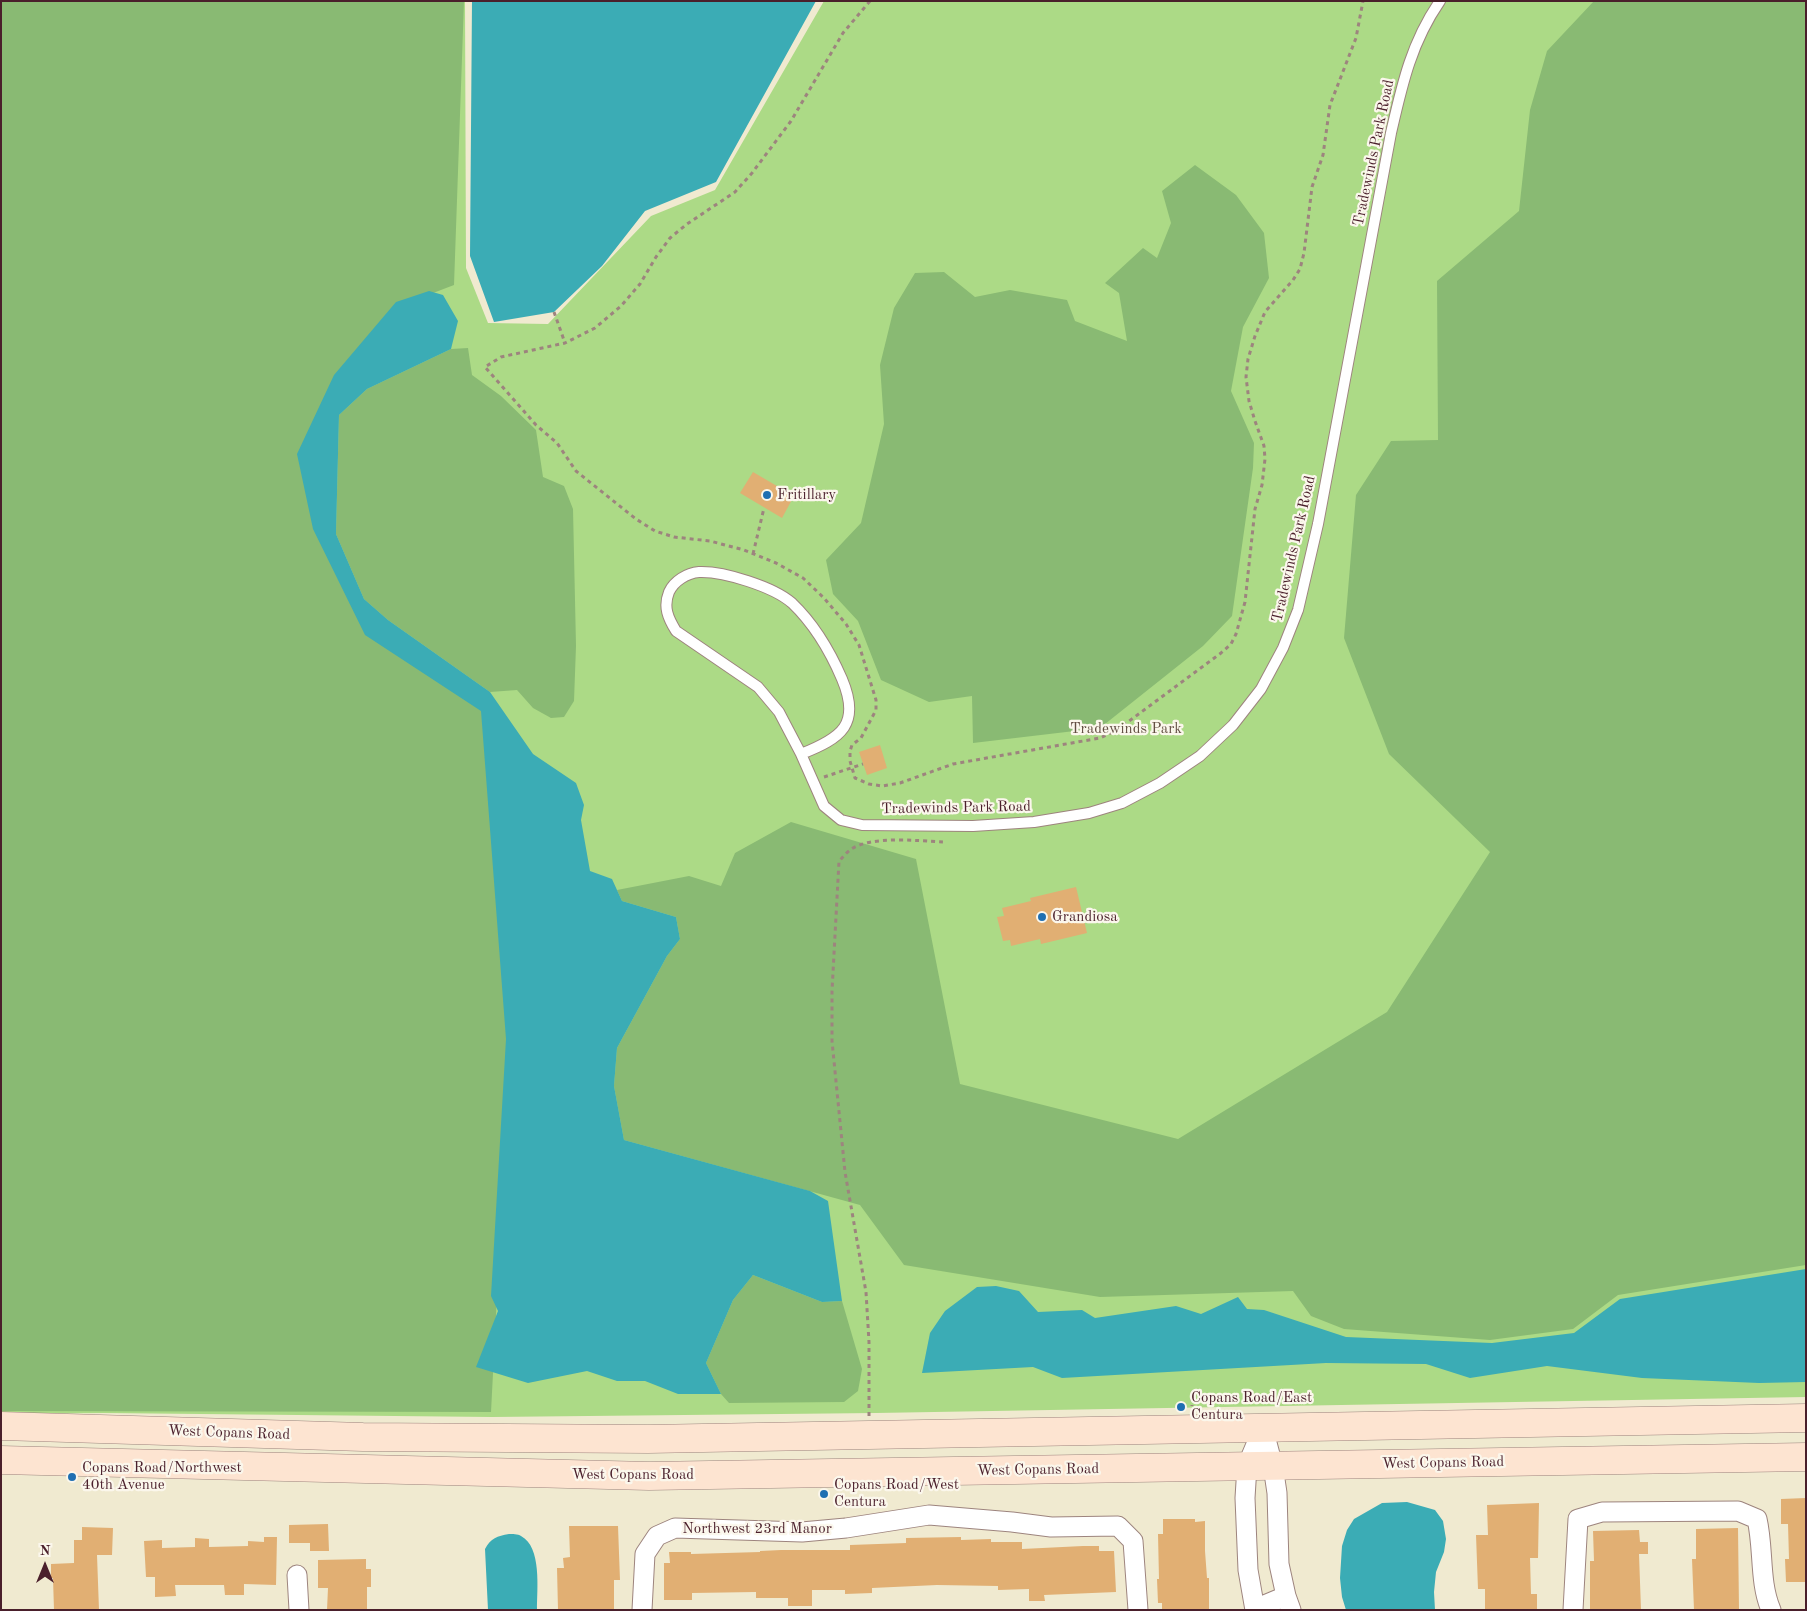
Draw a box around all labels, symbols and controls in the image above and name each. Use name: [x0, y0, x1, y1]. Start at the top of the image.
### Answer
street label: Tradewinds Park Road: [1350, 78, 1398, 228]
street label: Tradewinds Park Road: [1268, 474, 1320, 624]
place label: Fritillary: [777, 486, 836, 504]
marker: Fritillary: [761, 489, 773, 501]
park label: Tradewinds Park: [1070, 720, 1182, 738]
street label: Tradewinds Park Road: [881, 798, 1031, 818]
place label: Grandiosa: [1052, 908, 1118, 926]
marker: Grandiosa: [1036, 911, 1048, 923]
place label: Copans Road/East Centura: [1191, 1389, 1312, 1424]
marker: Copans Road/East Centura: [1175, 1401, 1187, 1413]
street label: West Copans Road: [168, 1422, 290, 1444]
street label: West Copans Road: [1382, 1453, 1504, 1473]
place label: Copans Road/Northwest 40th Avenue: [82, 1459, 242, 1494]
street label: West Copans Road: [977, 1460, 1099, 1480]
street label: West Copans Road: [572, 1466, 694, 1484]
marker: Copans Road/Northwest 40th Avenue: [66, 1471, 78, 1483]
place label: Copans Road/West Centura: [834, 1476, 959, 1511]
marker: Copans Road/West Centura: [818, 1488, 830, 1500]
street label: Northwest 23rd Manor: [682, 1520, 832, 1538]
north arrow: [20, 1541, 70, 1591]
text: N: [40, 1544, 50, 1558]

